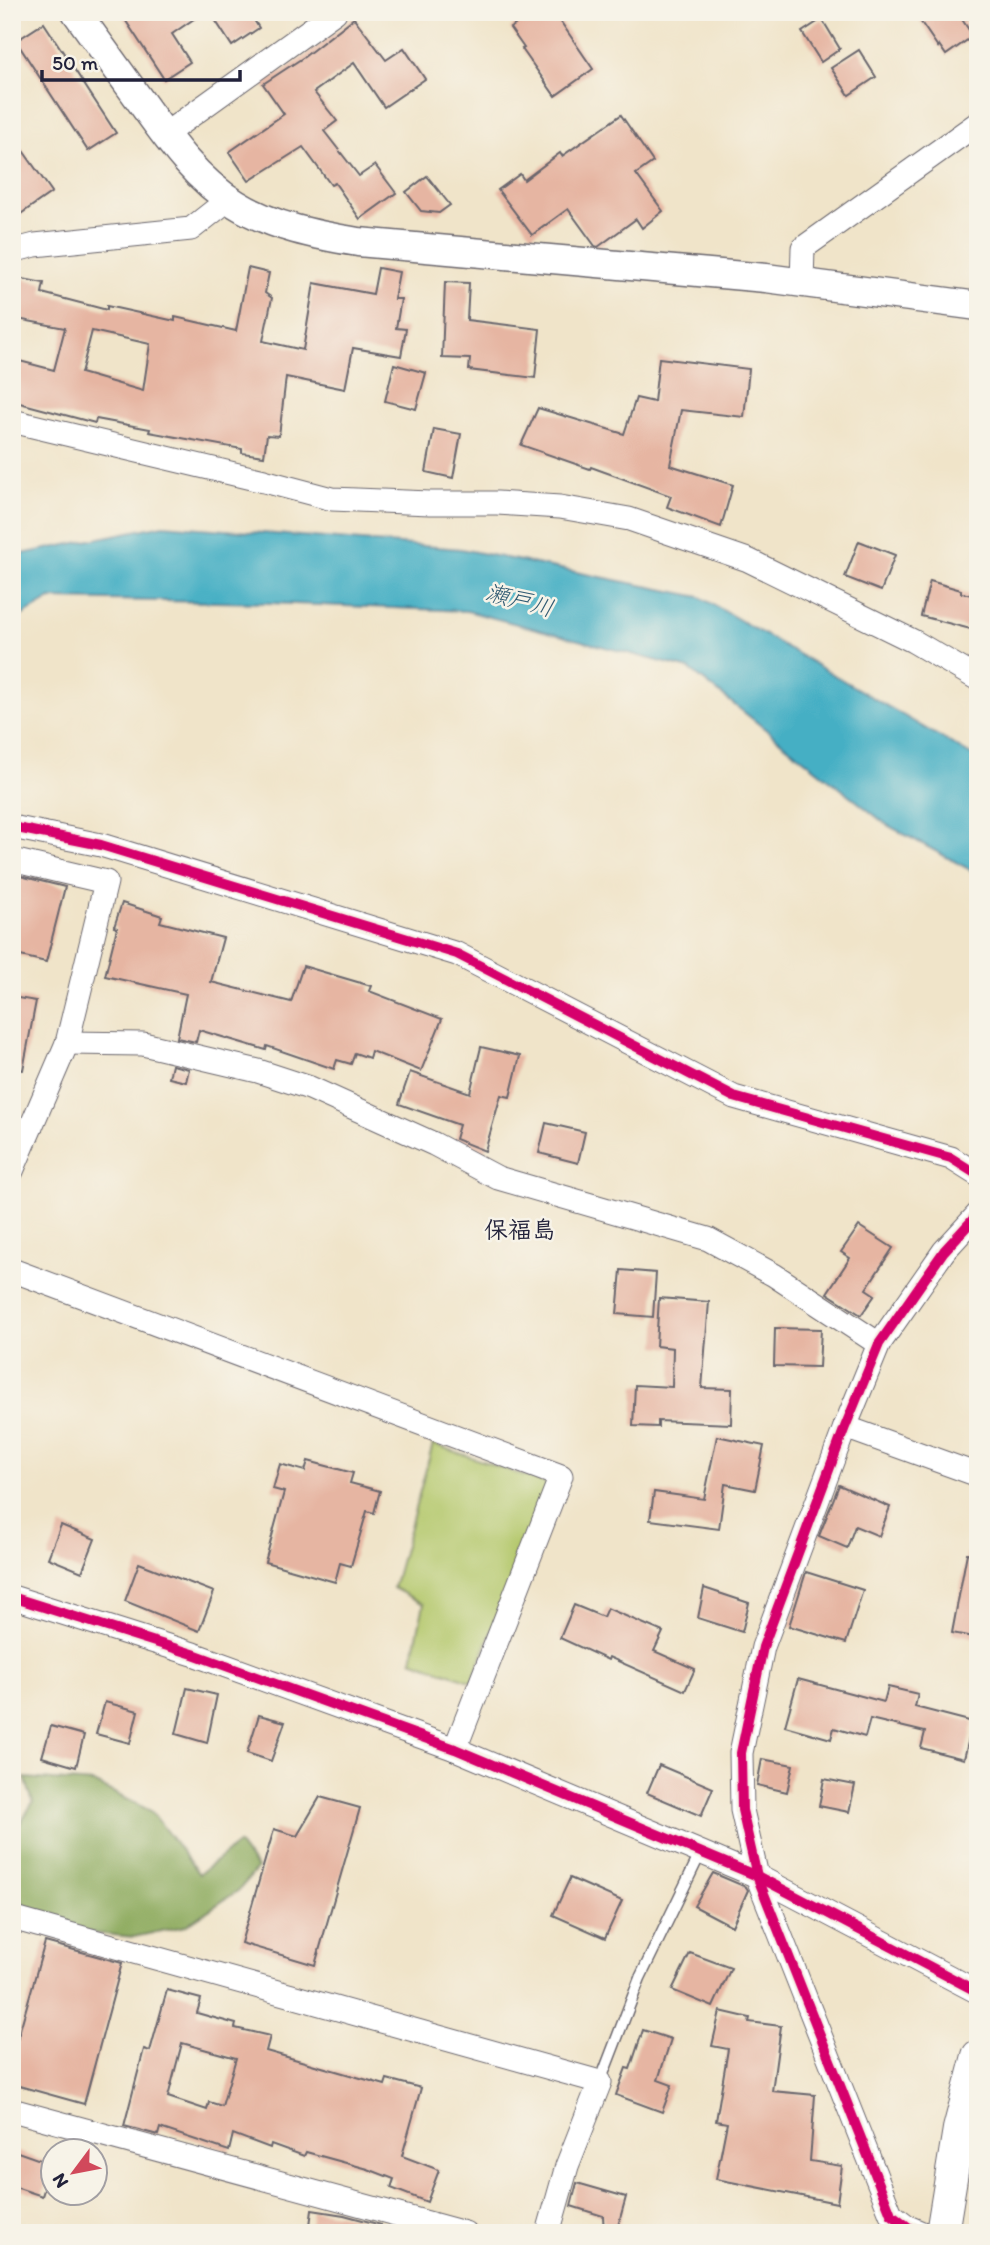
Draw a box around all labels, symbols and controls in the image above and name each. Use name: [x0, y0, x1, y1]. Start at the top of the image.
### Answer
scale bar: [42, 38, 240, 82]
text: 50 m: [52, 50, 99, 75]
water label: 瀬戸川: [483, 578, 557, 622]
district label: 保福島: [484, 1215, 556, 1244]
north arrow: [38, 2136, 108, 2206]
text: N: [47, 2169, 73, 2192]

